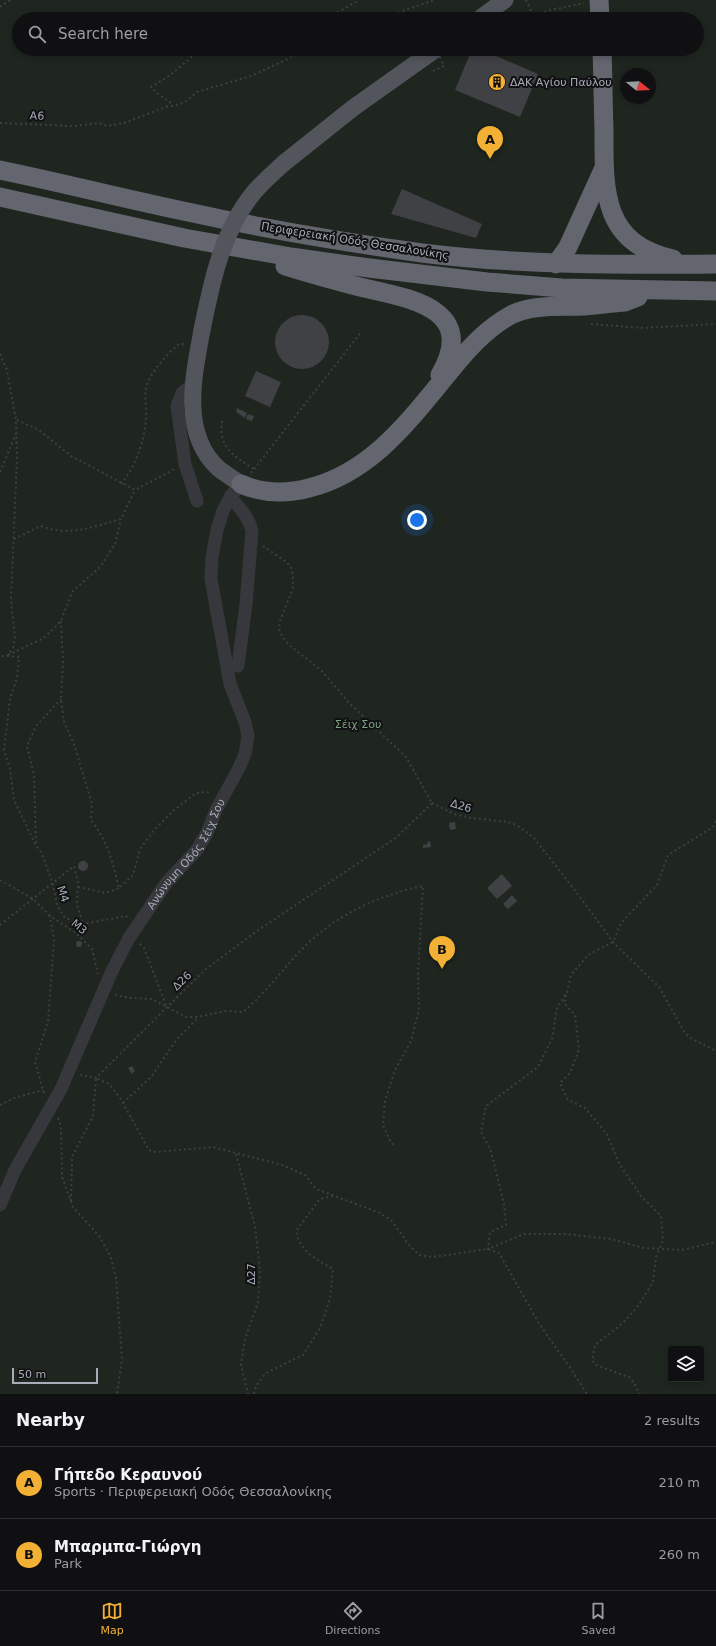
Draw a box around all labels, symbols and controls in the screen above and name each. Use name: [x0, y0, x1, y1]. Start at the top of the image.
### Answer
search box: [12, 12, 704, 56]
icon: search: [26, 23, 48, 45]
text: Search here: [58, 25, 148, 43]
north arrow: [620, 68, 656, 104]
building icon: ΔΑΚ Αγίου Παύλου: [487, 72, 507, 92]
place label: ΔΑΚ Αγίου Παύλου: [510, 76, 612, 89]
street label: A6: [30, 109, 44, 123]
pin: A: [477, 126, 503, 159]
street label: Περιφερειακή Οδός Θεσσαλονίκης: [260, 220, 450, 262]
your location: [407, 510, 427, 530]
park label: Σέιχ Σου: [335, 718, 381, 731]
street label: Ανώνυμη Οδός Σέιχ Σου: [144, 796, 227, 912]
street label: Δ26: [449, 797, 473, 815]
street label: M4: [54, 884, 72, 904]
street label: M3: [68, 917, 90, 937]
pin: B: [429, 936, 455, 969]
street label: Δ26: [170, 969, 194, 993]
street label: Δ27: [245, 1263, 258, 1285]
map controls: [668, 1346, 704, 1382]
button: layers: [668, 1346, 704, 1382]
scale bar: [12, 1366, 98, 1385]
text: 50 m: [18, 1368, 46, 1381]
text: Nearby: [16, 1410, 85, 1430]
text: 2 results: [644, 1413, 700, 1428]
text: Γήπεδο Κεραυνού: [54, 1466, 202, 1484]
text: A: [24, 1475, 34, 1490]
text: 210 m: [658, 1475, 700, 1490]
text: Sports · Περιφερειακή Οδός Θεσσαλονίκης: [54, 1484, 332, 1499]
text: Μπαρμπα-Γιώργη: [54, 1538, 201, 1556]
text: B: [24, 1547, 34, 1562]
text: 260 m: [658, 1547, 700, 1562]
text: Park: [54, 1556, 82, 1571]
tab: Map: [101, 1600, 124, 1637]
tab: Directions: [325, 1600, 380, 1637]
tab: Saved: [581, 1600, 615, 1637]

